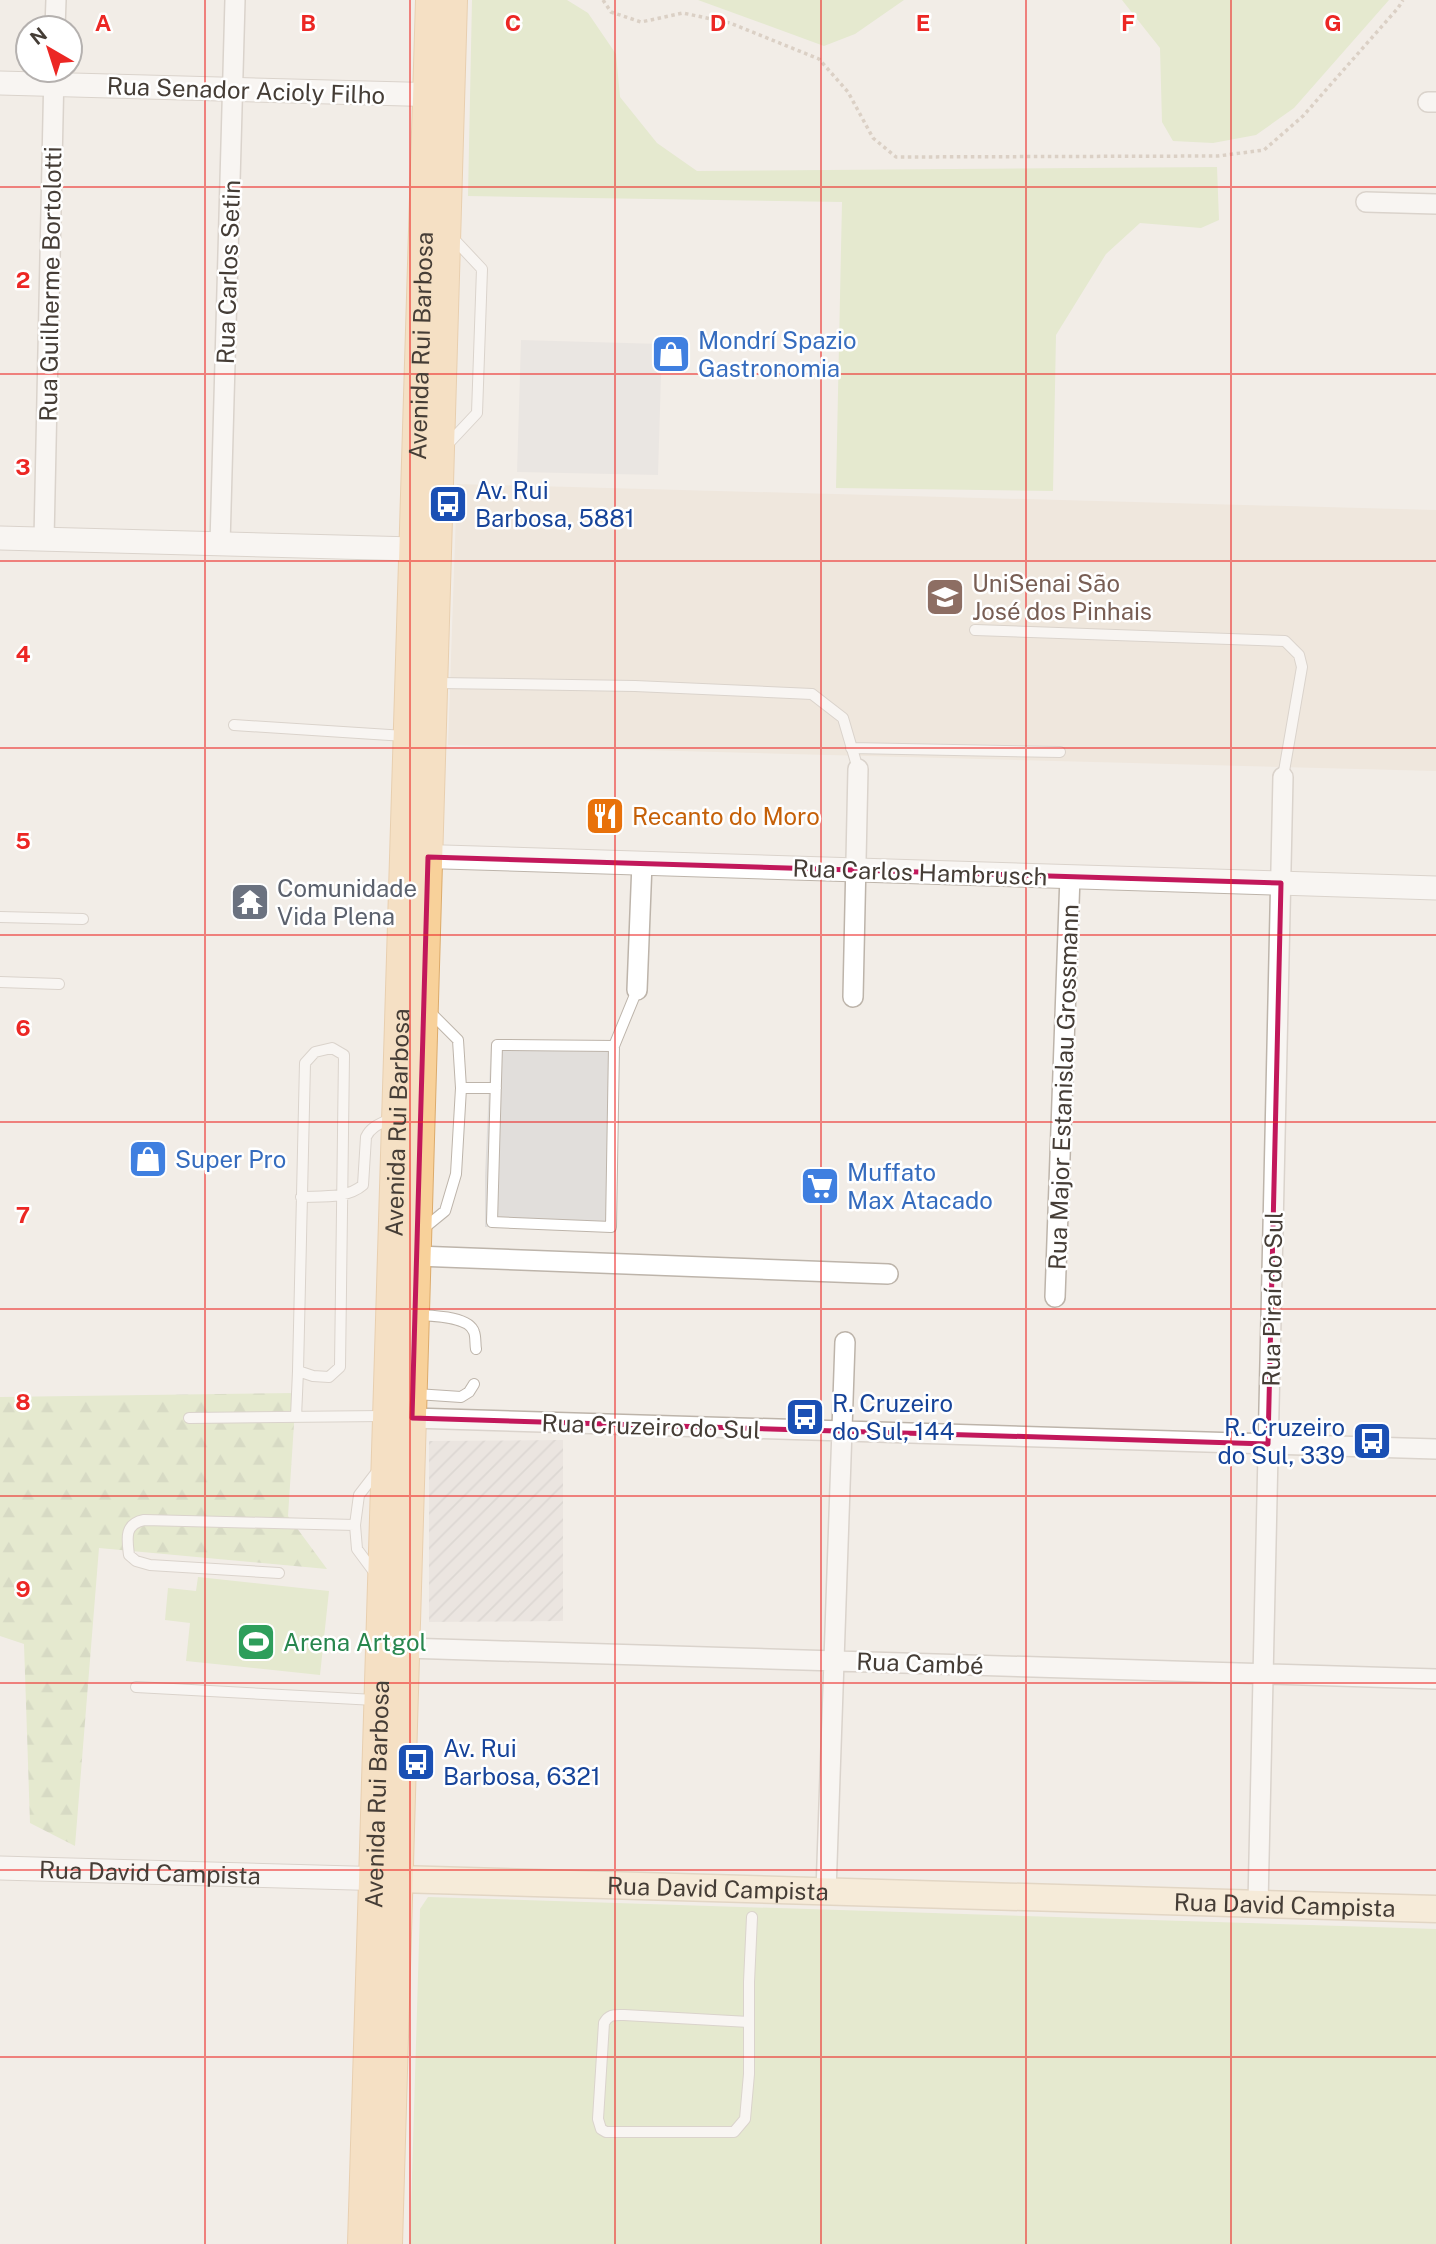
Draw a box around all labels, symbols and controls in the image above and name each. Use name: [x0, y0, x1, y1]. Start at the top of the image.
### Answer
text: A: [95, 9, 112, 36]
text: B: [300, 9, 316, 36]
text: C: [505, 9, 521, 36]
text: D: [710, 9, 726, 36]
text: E: [916, 9, 930, 36]
text: F: [1121, 9, 1135, 36]
text: G: [1324, 9, 1342, 36]
north arrow: [14, 14, 84, 84]
text: N: [26, 23, 51, 49]
street label: Rua Senador Acioly Filho: [106, 71, 386, 109]
street label: Rua Guilherme Bortolotti: [34, 146, 66, 422]
street label: Rua Carlos Setin: [211, 179, 245, 365]
street label: Avenida Rui Barbosa: [403, 231, 438, 460]
text: 2: [16, 266, 30, 293]
place label: Mondrí Spazio Gastronomia: [698, 326, 857, 382]
shop icon: Mondrí Spazio Gastronomia: [650, 333, 692, 375]
text: 3: [15, 453, 31, 480]
place label: Av. Rui Barbosa, 5881: [475, 476, 635, 532]
bus stop icon: Av. Rui Barbosa, 5881: [427, 483, 469, 525]
place label: UniSenai São José dos Pinhais: [972, 569, 1152, 625]
school or university icon: UniSenai São José dos Pinhais: [924, 576, 966, 618]
text: 4: [15, 640, 31, 667]
restaurant icon: Recanto do Moro: [584, 795, 626, 837]
place label: Recanto do Moro: [632, 802, 820, 830]
text: 5: [15, 827, 31, 854]
street label: Rua Carlos Hambrusch: [792, 854, 1048, 890]
place label: Comunidade Vida Plena: [277, 874, 417, 930]
temple icon: Comunidade Vida Plena: [229, 881, 271, 923]
street label: Rua Major Estanislau Grossmann: [1043, 904, 1083, 1270]
street label: Avenida Rui Barbosa: [380, 1008, 414, 1237]
text: 6: [15, 1014, 31, 1041]
shop icon: Super Pro: [127, 1138, 169, 1180]
place label: Super Pro: [175, 1145, 286, 1173]
place label: Muffato Max Atacado: [847, 1158, 993, 1214]
supermarket icon: Muffato Max Atacado: [799, 1165, 841, 1207]
text: 7: [16, 1201, 30, 1228]
street label: Rua Piraí do Sul: [1256, 1211, 1288, 1387]
text: 8: [15, 1388, 31, 1415]
place label: R. Cruzeiro do Sul, 144: [832, 1389, 955, 1445]
bus stop icon: R. Cruzeiro do Sul, 144: [784, 1396, 826, 1438]
street label: Rua Cruzeiro do Sul: [541, 1408, 761, 1444]
place label: R. Cruzeiro do Sul, 339: [1217, 1413, 1345, 1469]
bus stop icon: R. Cruzeiro do Sul, 339: [1351, 1420, 1393, 1462]
text: 9: [15, 1575, 31, 1602]
sports icon: Arena Artgol: [235, 1621, 277, 1663]
place label: Arena Artgol: [283, 1628, 427, 1656]
street label: Rua Cambé: [856, 1647, 984, 1679]
street label: Avenida Rui Barbosa: [359, 1680, 394, 1909]
place label: Av. Rui Barbosa, 6321: [443, 1734, 600, 1790]
bus stop icon: Av. Rui Barbosa, 6321: [395, 1741, 437, 1783]
street label: Rua David Campista: [39, 1855, 261, 1889]
street label: Rua David Campista: [607, 1871, 829, 1905]
street label: Rua David Campista: [1173, 1887, 1396, 1922]

